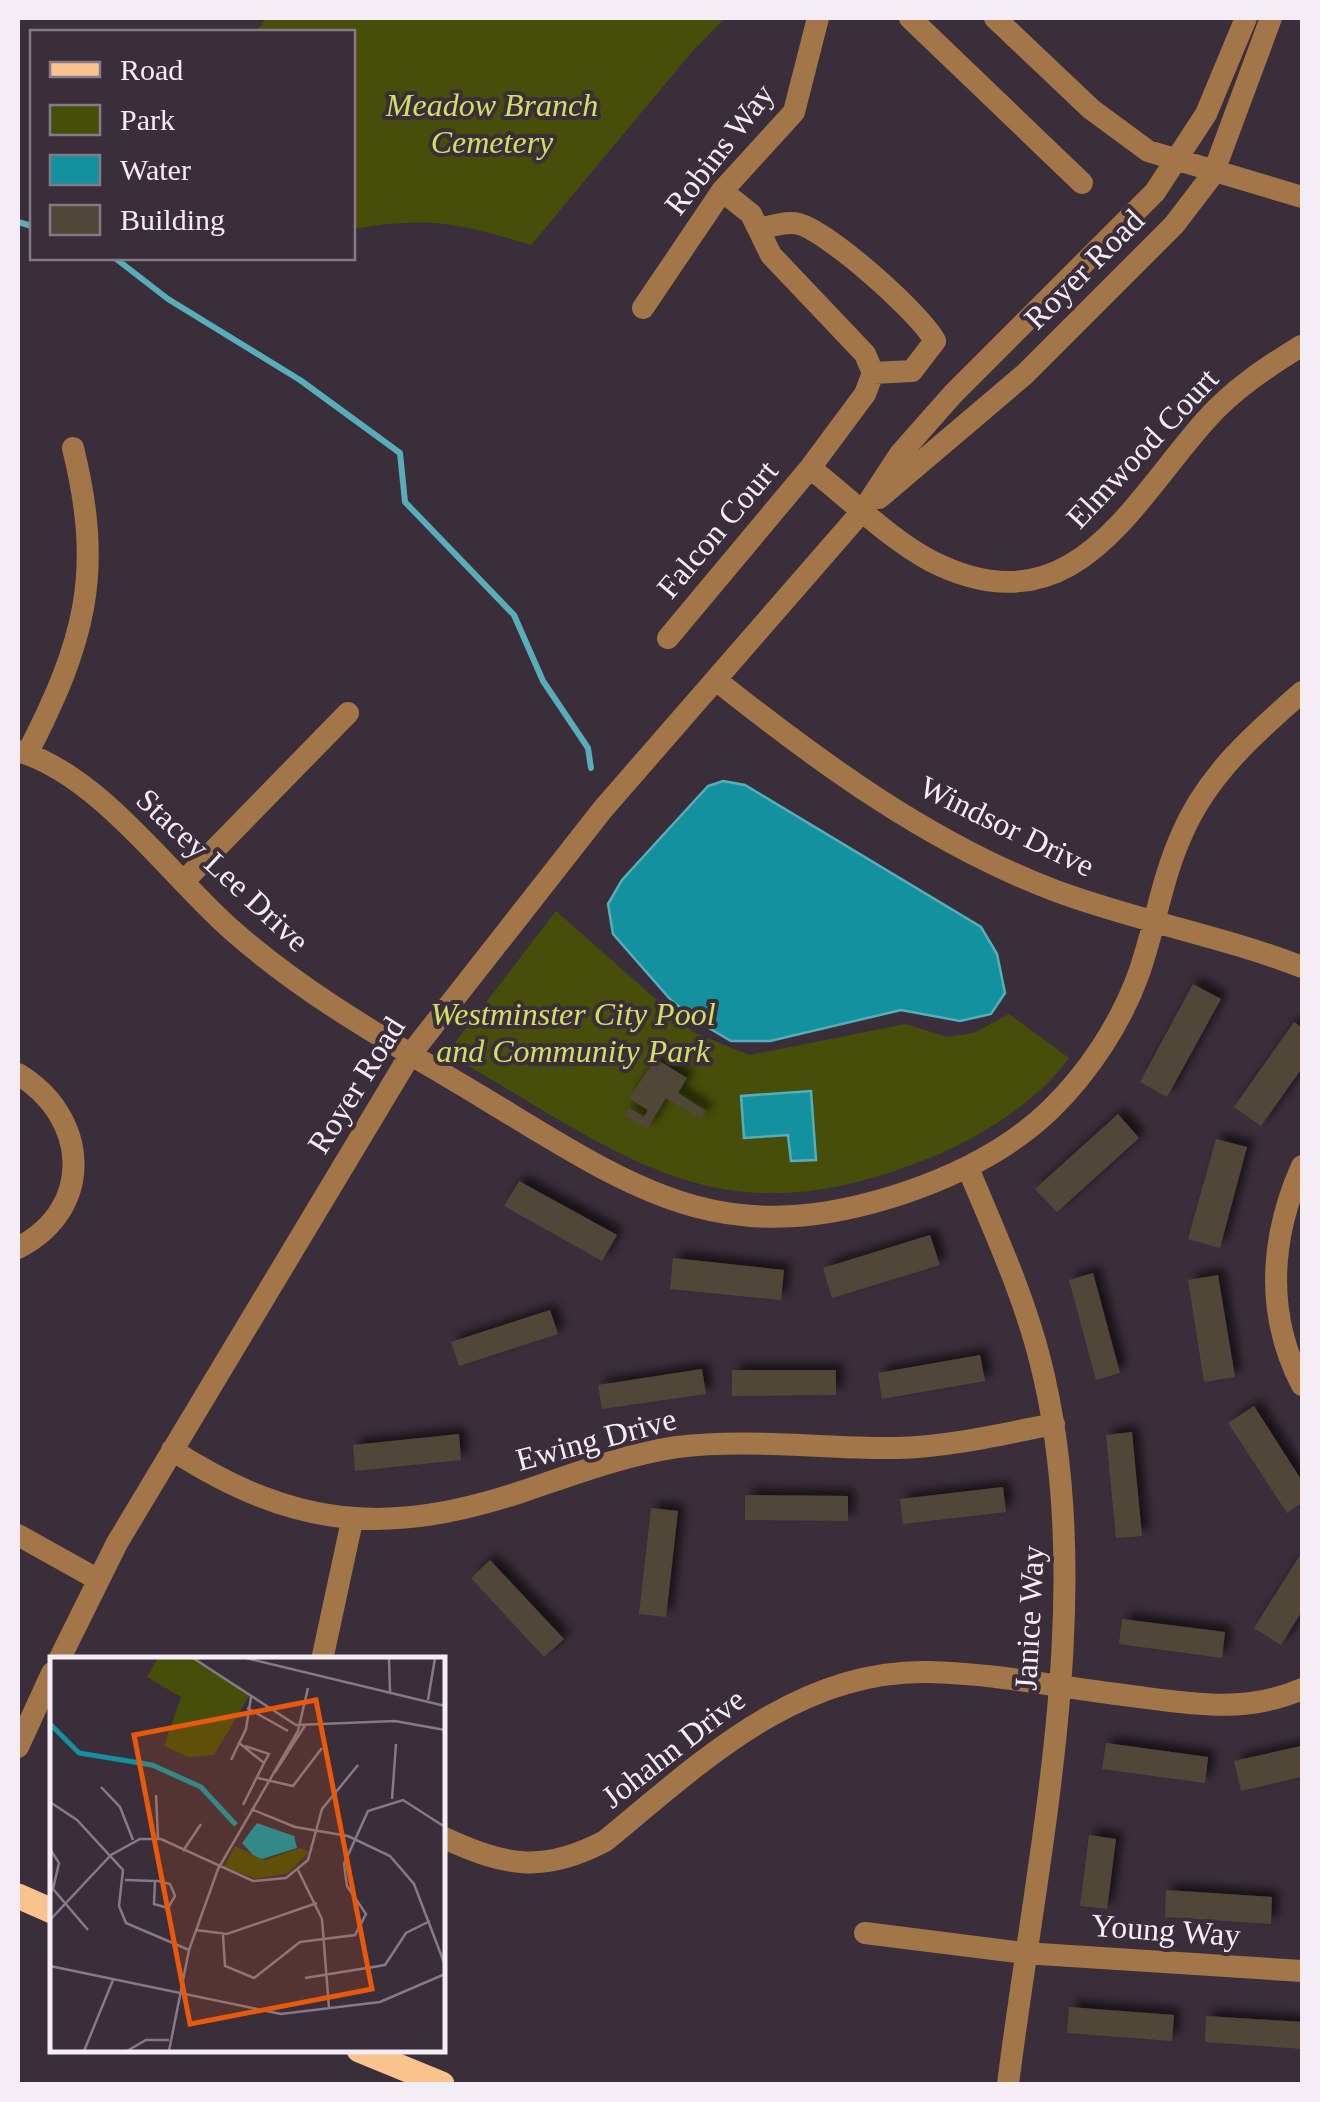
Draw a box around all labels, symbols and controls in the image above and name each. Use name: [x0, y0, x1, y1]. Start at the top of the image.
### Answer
legend: [30, 30, 355, 260]
text: Road: [120, 53, 183, 86]
street label: Robins Way: [657, 76, 781, 222]
park label: Meadow Branch Cemetery: [385, 87, 598, 160]
text: Park: [120, 103, 175, 136]
text: Water: [120, 153, 191, 186]
street label: Royer Road: [1017, 202, 1151, 336]
text: Building: [120, 203, 225, 236]
street label: Elmwood Court: [1059, 361, 1225, 535]
street label: Falcon Court: [649, 453, 785, 605]
street label: Windsor Drive: [914, 768, 1100, 884]
street label: Stacey Lee Drive: [130, 781, 316, 959]
park label: Westminster City Pool and Community Park: [430, 996, 716, 1069]
street label: Royer Road: [300, 1010, 412, 1160]
street label: Ewing Drive: [512, 1400, 680, 1478]
street label: Janice Way: [1007, 1545, 1051, 1691]
inset map: [50, 1657, 445, 2052]
street label: Johahn Drive: [594, 1681, 752, 1815]
street label: Young Way: [1090, 1907, 1242, 1953]

